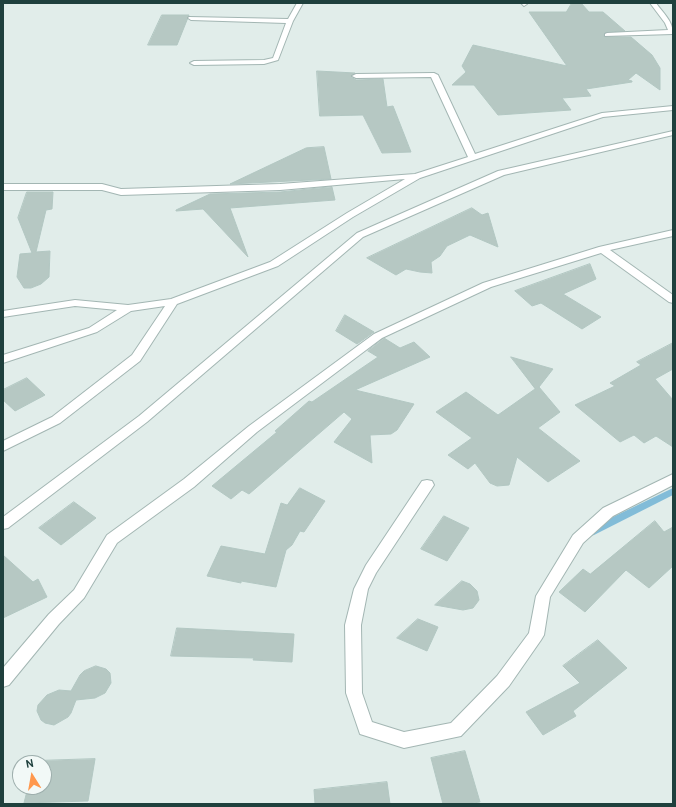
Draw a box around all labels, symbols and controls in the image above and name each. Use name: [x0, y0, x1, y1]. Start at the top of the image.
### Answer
north arrow: [12, 755, 52, 795]
text: N: [25, 757, 35, 772]

